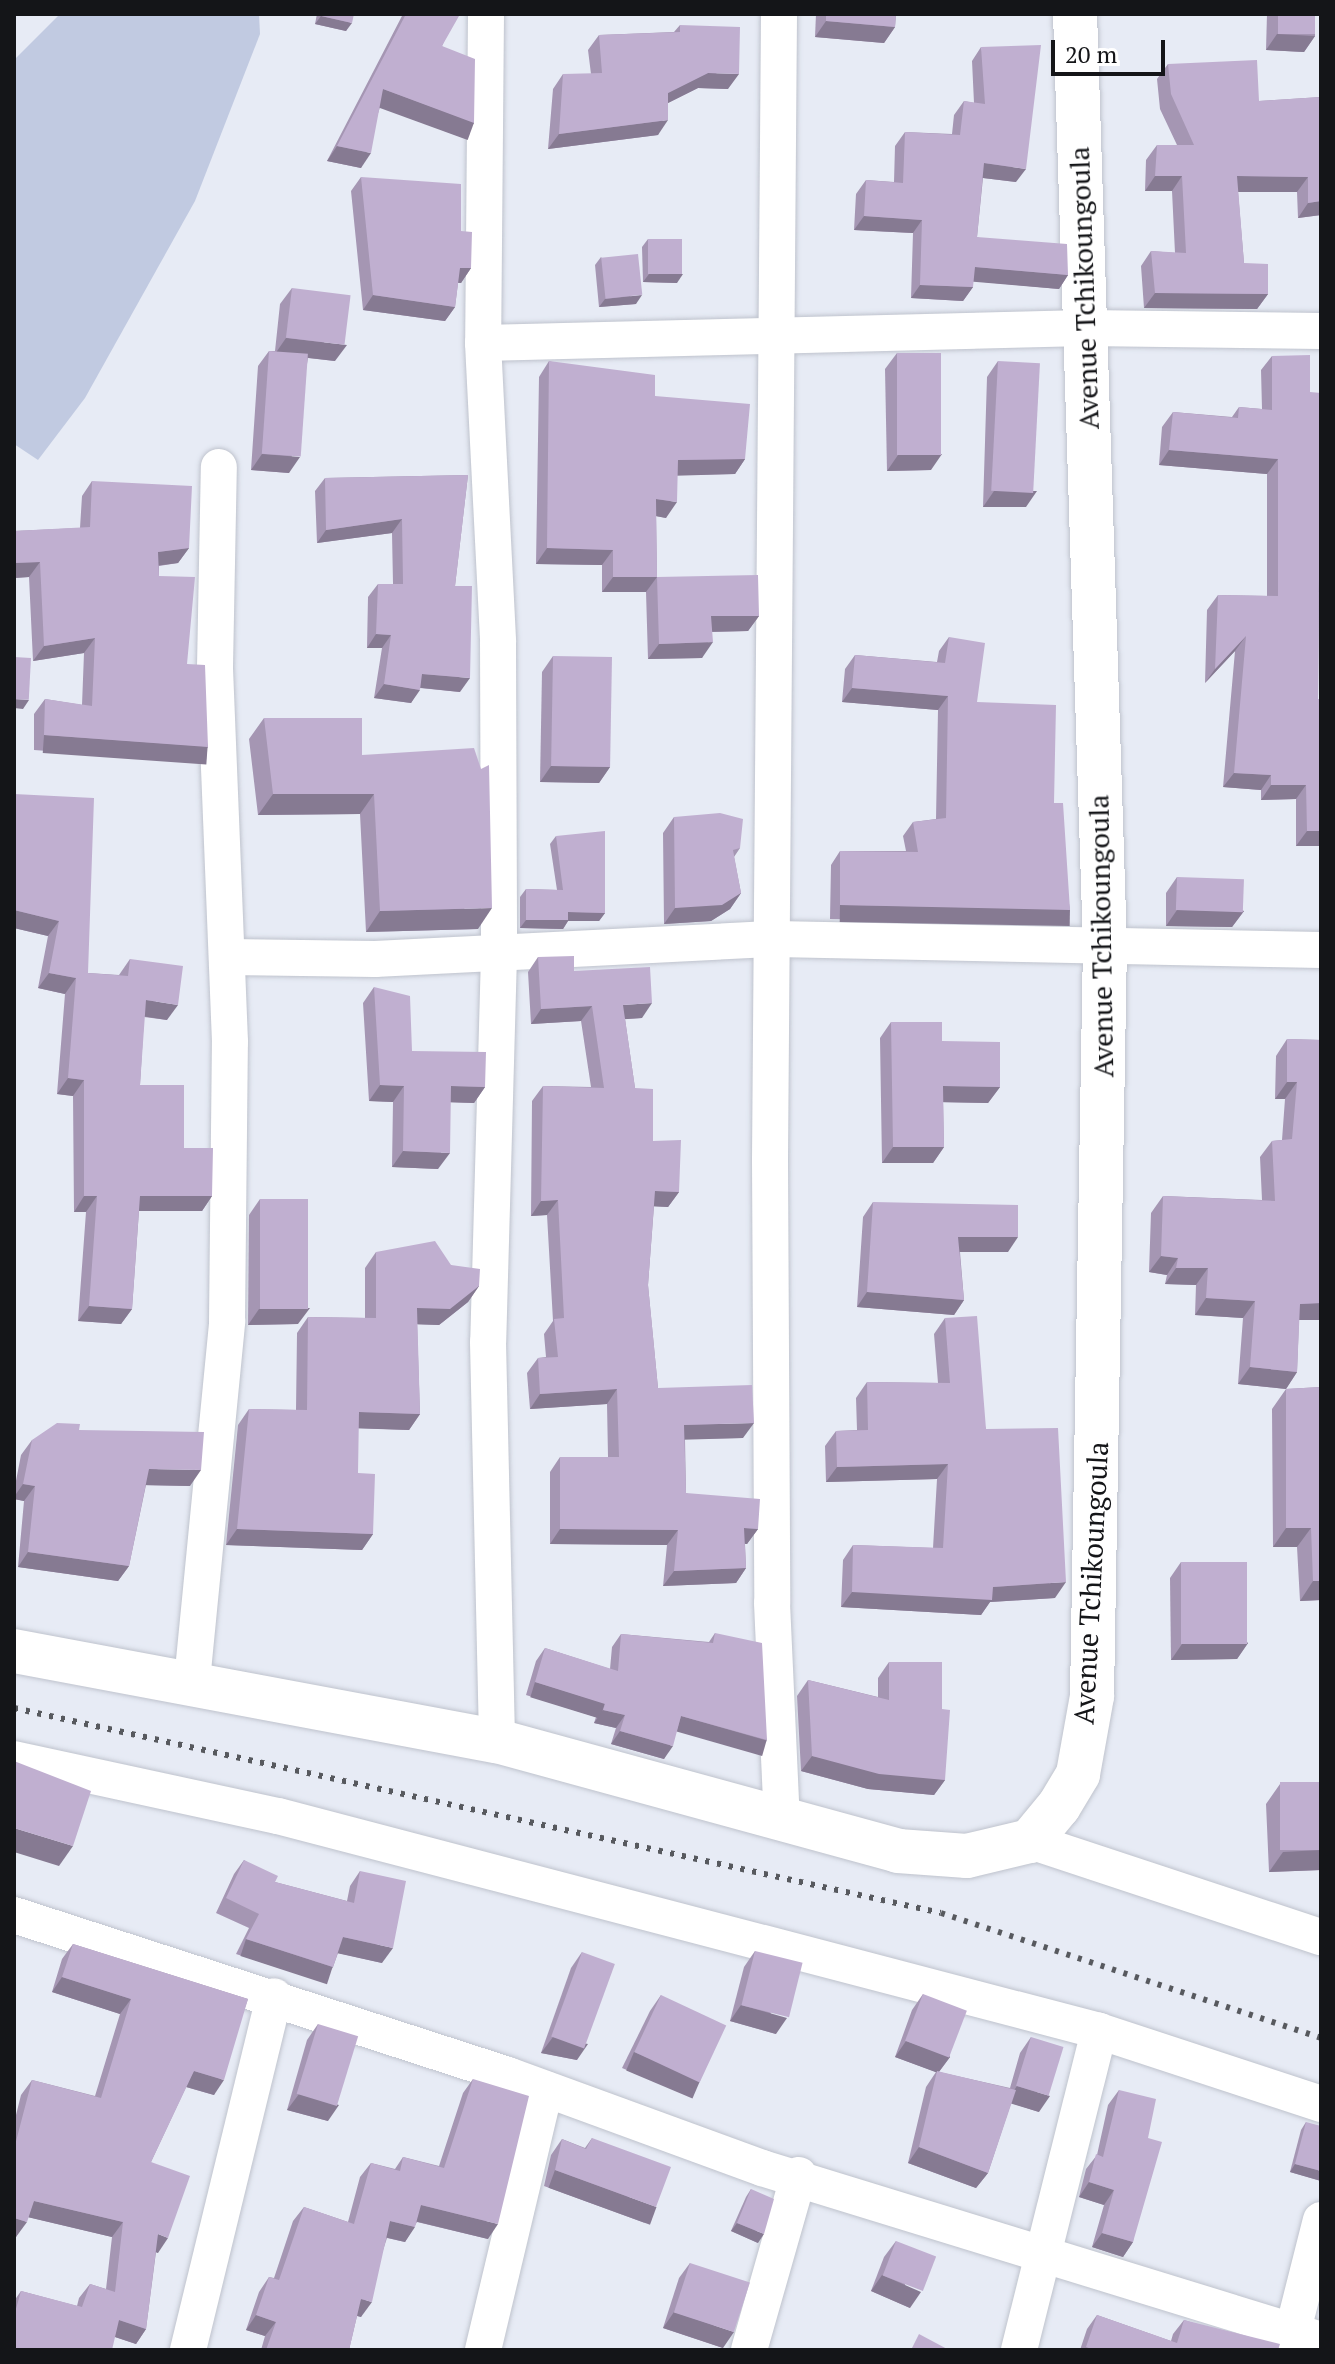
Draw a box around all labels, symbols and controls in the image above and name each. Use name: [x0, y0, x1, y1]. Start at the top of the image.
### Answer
scale bar: [1055, 24, 1169, 74]
text: 20 m: [1065, 38, 1117, 70]
street label: Avenue Tchikoungoula: [1062, 146, 1106, 430]
street label: Avenue Tchikoungoula: [1082, 794, 1120, 1078]
street label: Avenue Tchikoungoula: [1067, 1441, 1115, 1725]

